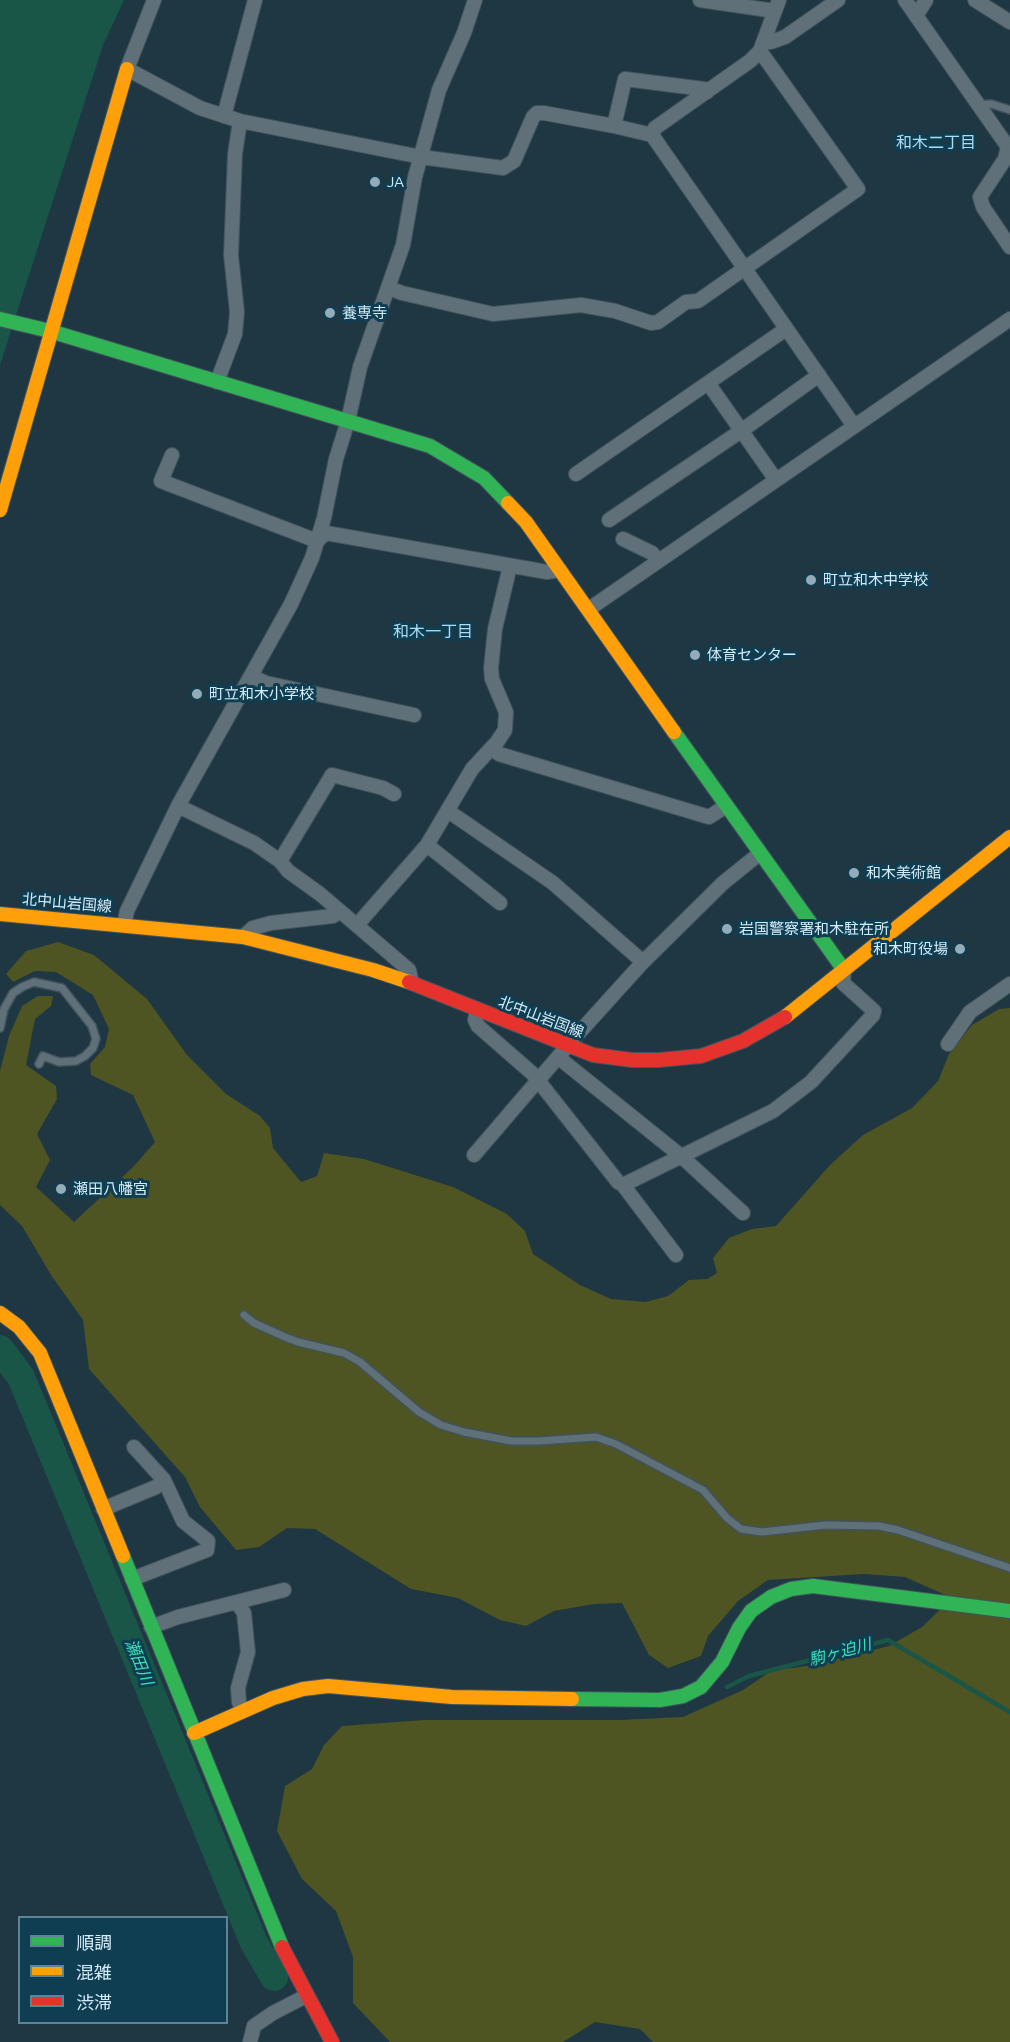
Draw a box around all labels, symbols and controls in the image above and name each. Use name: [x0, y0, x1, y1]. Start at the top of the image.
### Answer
district label: 和木二丁目: [896, 133, 976, 153]
place label: JA: [387, 173, 404, 191]
marker: JA: [368, 175, 382, 189]
place label: 養専寺: [342, 304, 387, 322]
marker: 養専寺: [323, 306, 337, 320]
place label: 町立和木中学校: [823, 571, 928, 589]
marker: 町立和木中学校: [804, 573, 818, 587]
district label: 和木一丁目: [393, 622, 473, 642]
place label: 体育センター: [707, 646, 797, 664]
marker: 体育センター: [688, 648, 702, 662]
place label: 町立和木小学校: [209, 685, 314, 703]
marker: 町立和木小学校: [190, 687, 204, 701]
place label: 和木美術館: [866, 864, 941, 882]
marker: 和木美術館: [847, 866, 861, 880]
street label: 北中山岩国線: [21, 890, 113, 916]
place label: 岩国警察署和木駐在所: [739, 920, 889, 938]
marker: 岩国警察署和木駐在所: [720, 922, 734, 936]
place label: 和木町役場: [873, 940, 948, 958]
marker: 和木町役場: [953, 942, 967, 956]
street label: 北中山岩国線: [496, 992, 586, 1042]
place label: 瀬田八幡宮: [73, 1180, 148, 1198]
marker: 瀬田八幡宮: [54, 1182, 68, 1196]
water label: 駒ヶ迫川: [807, 1634, 873, 1670]
water label: 瀬田川: [121, 1636, 157, 1688]
legend: [18, 1916, 228, 2024]
text: 順調: [76, 1932, 112, 1952]
text: 混雑: [76, 1962, 112, 1982]
text: 渋滞: [76, 1992, 112, 2012]

